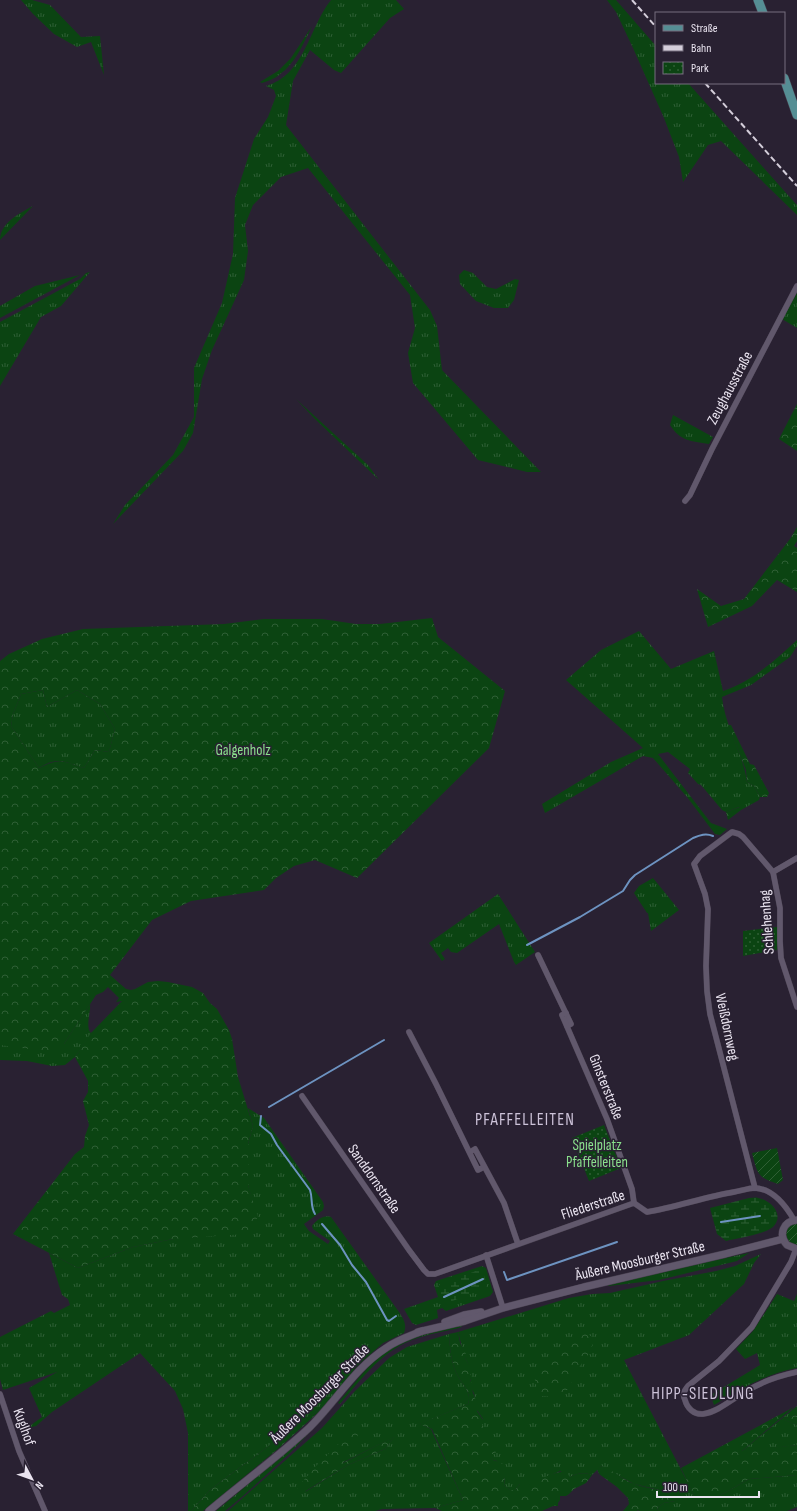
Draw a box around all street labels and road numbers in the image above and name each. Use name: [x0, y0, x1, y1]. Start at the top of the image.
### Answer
street label: Zeughausstraße: [703, 348, 757, 428]
street label: Schlehenhag: [755, 889, 779, 955]
street label: Weißdornweg: [711, 992, 743, 1062]
street label: Ginsterstraße: [584, 1052, 628, 1122]
street label: Sanddornstraße: [343, 1141, 405, 1217]
street label: Fliederstraße: [559, 1186, 627, 1224]
street label: Äußere Moosburger Straße: [572, 1237, 707, 1285]
street label: Äußere Moosburger Straße: [266, 1340, 374, 1448]
street label: Kuglhof: [8, 1406, 40, 1449]

